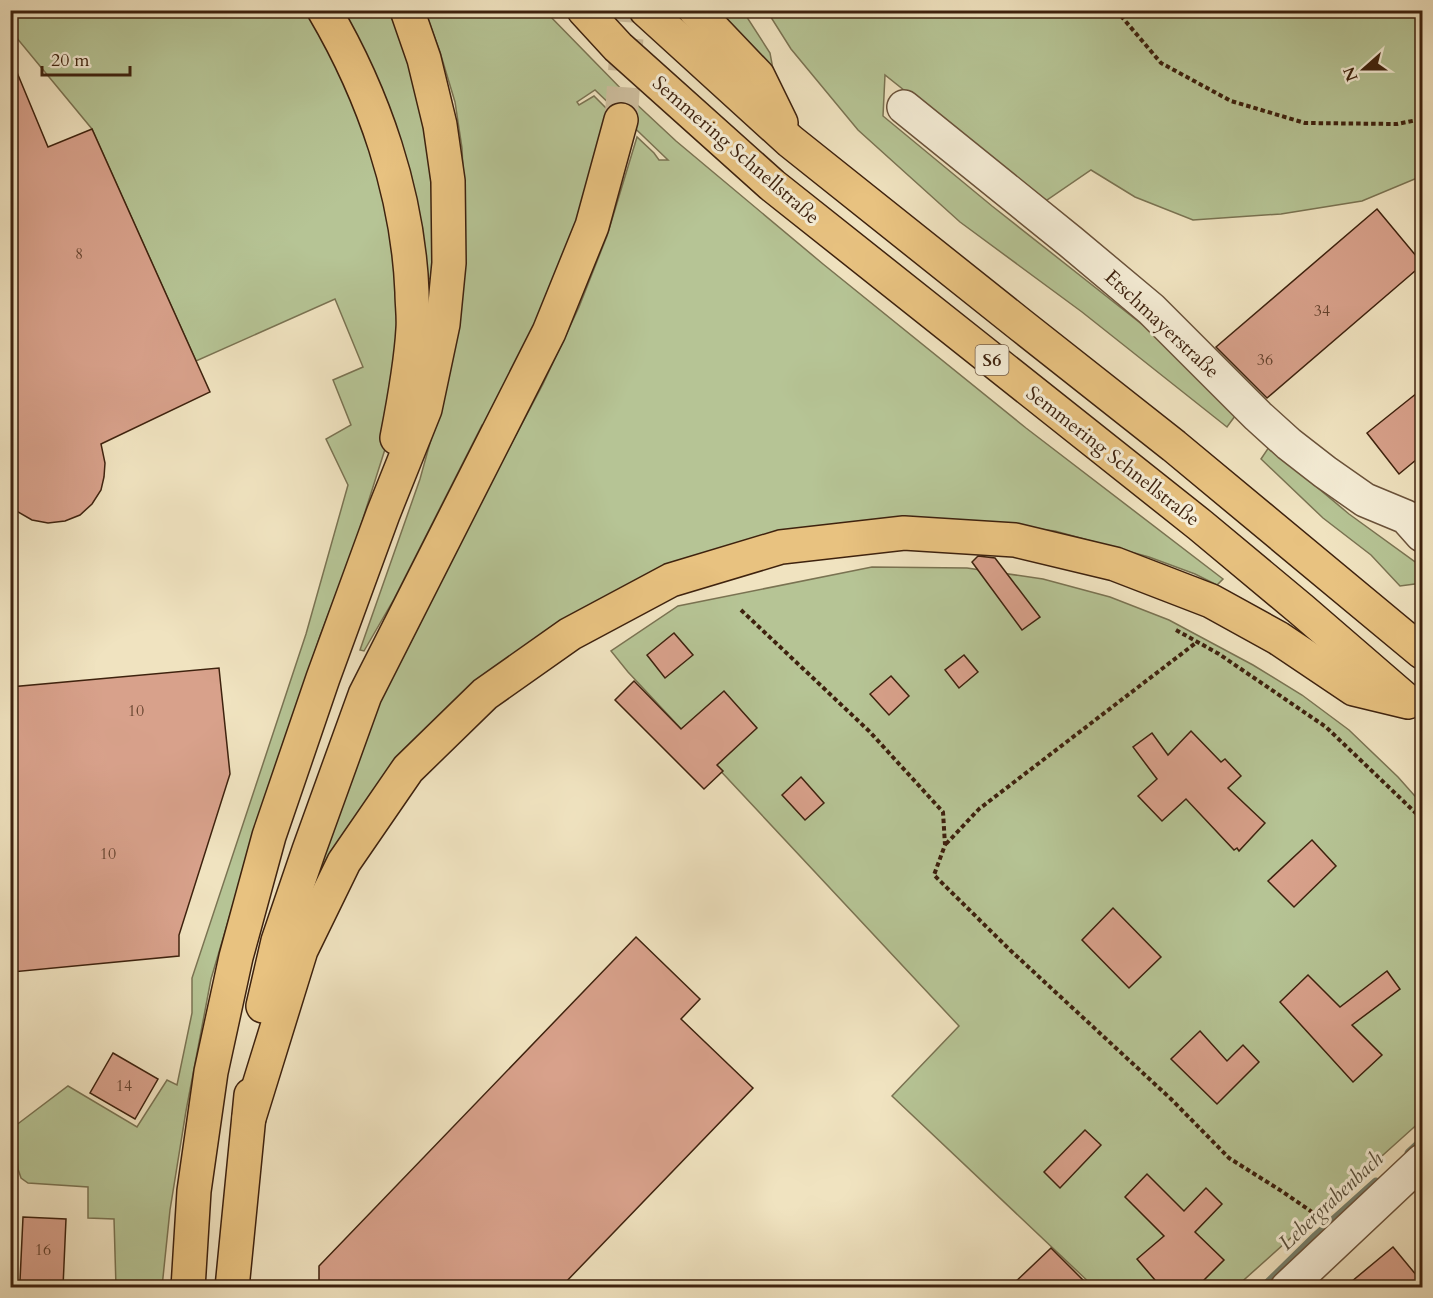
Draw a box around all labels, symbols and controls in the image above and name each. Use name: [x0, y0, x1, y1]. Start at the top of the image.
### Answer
scale bar: [42, 39, 130, 77]
north arrow: [1334, 39, 1394, 99]
text: 20 m: [51, 48, 90, 73]
text: N: [1338, 63, 1364, 84]
street label: Semmering Schnellstraße: [647, 70, 825, 230]
house number: 8: [75, 243, 83, 265]
street label: Etschmayerstraße: [1099, 264, 1225, 384]
house number: 34: [1314, 300, 1330, 322]
road number: S6: [976, 345, 1008, 375]
house number: 36: [1257, 349, 1273, 371]
street label: Semmering Schnellstraße: [1021, 380, 1205, 532]
house number: 10: [128, 700, 144, 722]
house number: 10: [100, 843, 116, 865]
house number: 14: [116, 1075, 132, 1097]
water label: Lebergrabenbach: [1272, 1145, 1390, 1257]
house number: 16: [35, 1239, 51, 1261]

